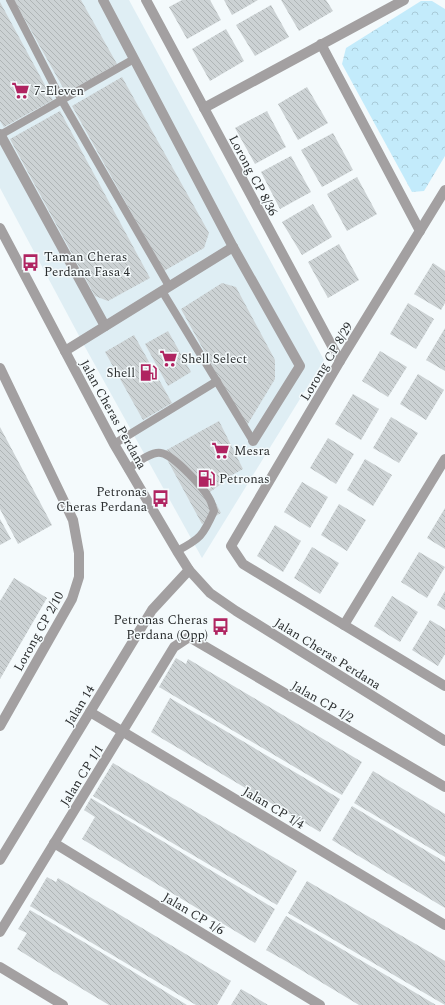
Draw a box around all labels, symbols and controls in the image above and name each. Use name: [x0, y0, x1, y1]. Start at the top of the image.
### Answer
supermarket icon: 7-Eleven: [11, 80, 31, 100]
place label: 7-Eleven: [34, 81, 84, 101]
street label: Lorong CP 8/36: [223, 131, 283, 220]
place label: Taman Cheras Perdana Fasa 4: [44, 247, 131, 282]
bus stop icon: Taman Cheras Perdana Fasa 4: [21, 253, 41, 273]
street label: Lorong CP 8/29: [295, 318, 359, 405]
supermarket icon: Shell Select: [158, 348, 178, 368]
place label: Shell Select: [181, 349, 247, 369]
street label: Jalan Cheras Perdana: [75, 356, 152, 474]
fuel station icon: Shell: [138, 362, 158, 382]
place label: Shell: [107, 363, 135, 383]
supermarket icon: Mesra: [211, 440, 231, 460]
place label: Mesra: [234, 441, 271, 461]
fuel station icon: Petronas: [196, 468, 216, 488]
place label: Petronas: [219, 469, 270, 489]
place label: Petronas Cheras Perdana: [56, 482, 148, 517]
bus stop icon: Petronas Cheras Perdana: [150, 488, 170, 508]
street label: Lorong CP 2/10: [9, 587, 69, 675]
place label: Petronas Cheras Perdana (Opp): [113, 610, 208, 645]
street label: Jalan Cheras Perdana: [270, 613, 385, 695]
bus stop icon: Petronas Cheras Perdana (Opp): [211, 616, 231, 636]
street label: Jalan CP 1/2: [288, 676, 357, 728]
street label: Jalan 14: [60, 681, 100, 730]
street label: Jalan CP 1/1: [55, 741, 109, 810]
street label: Jalan CP 1/4: [239, 781, 309, 835]
street label: Jalan CP 1/6: [159, 887, 229, 941]

